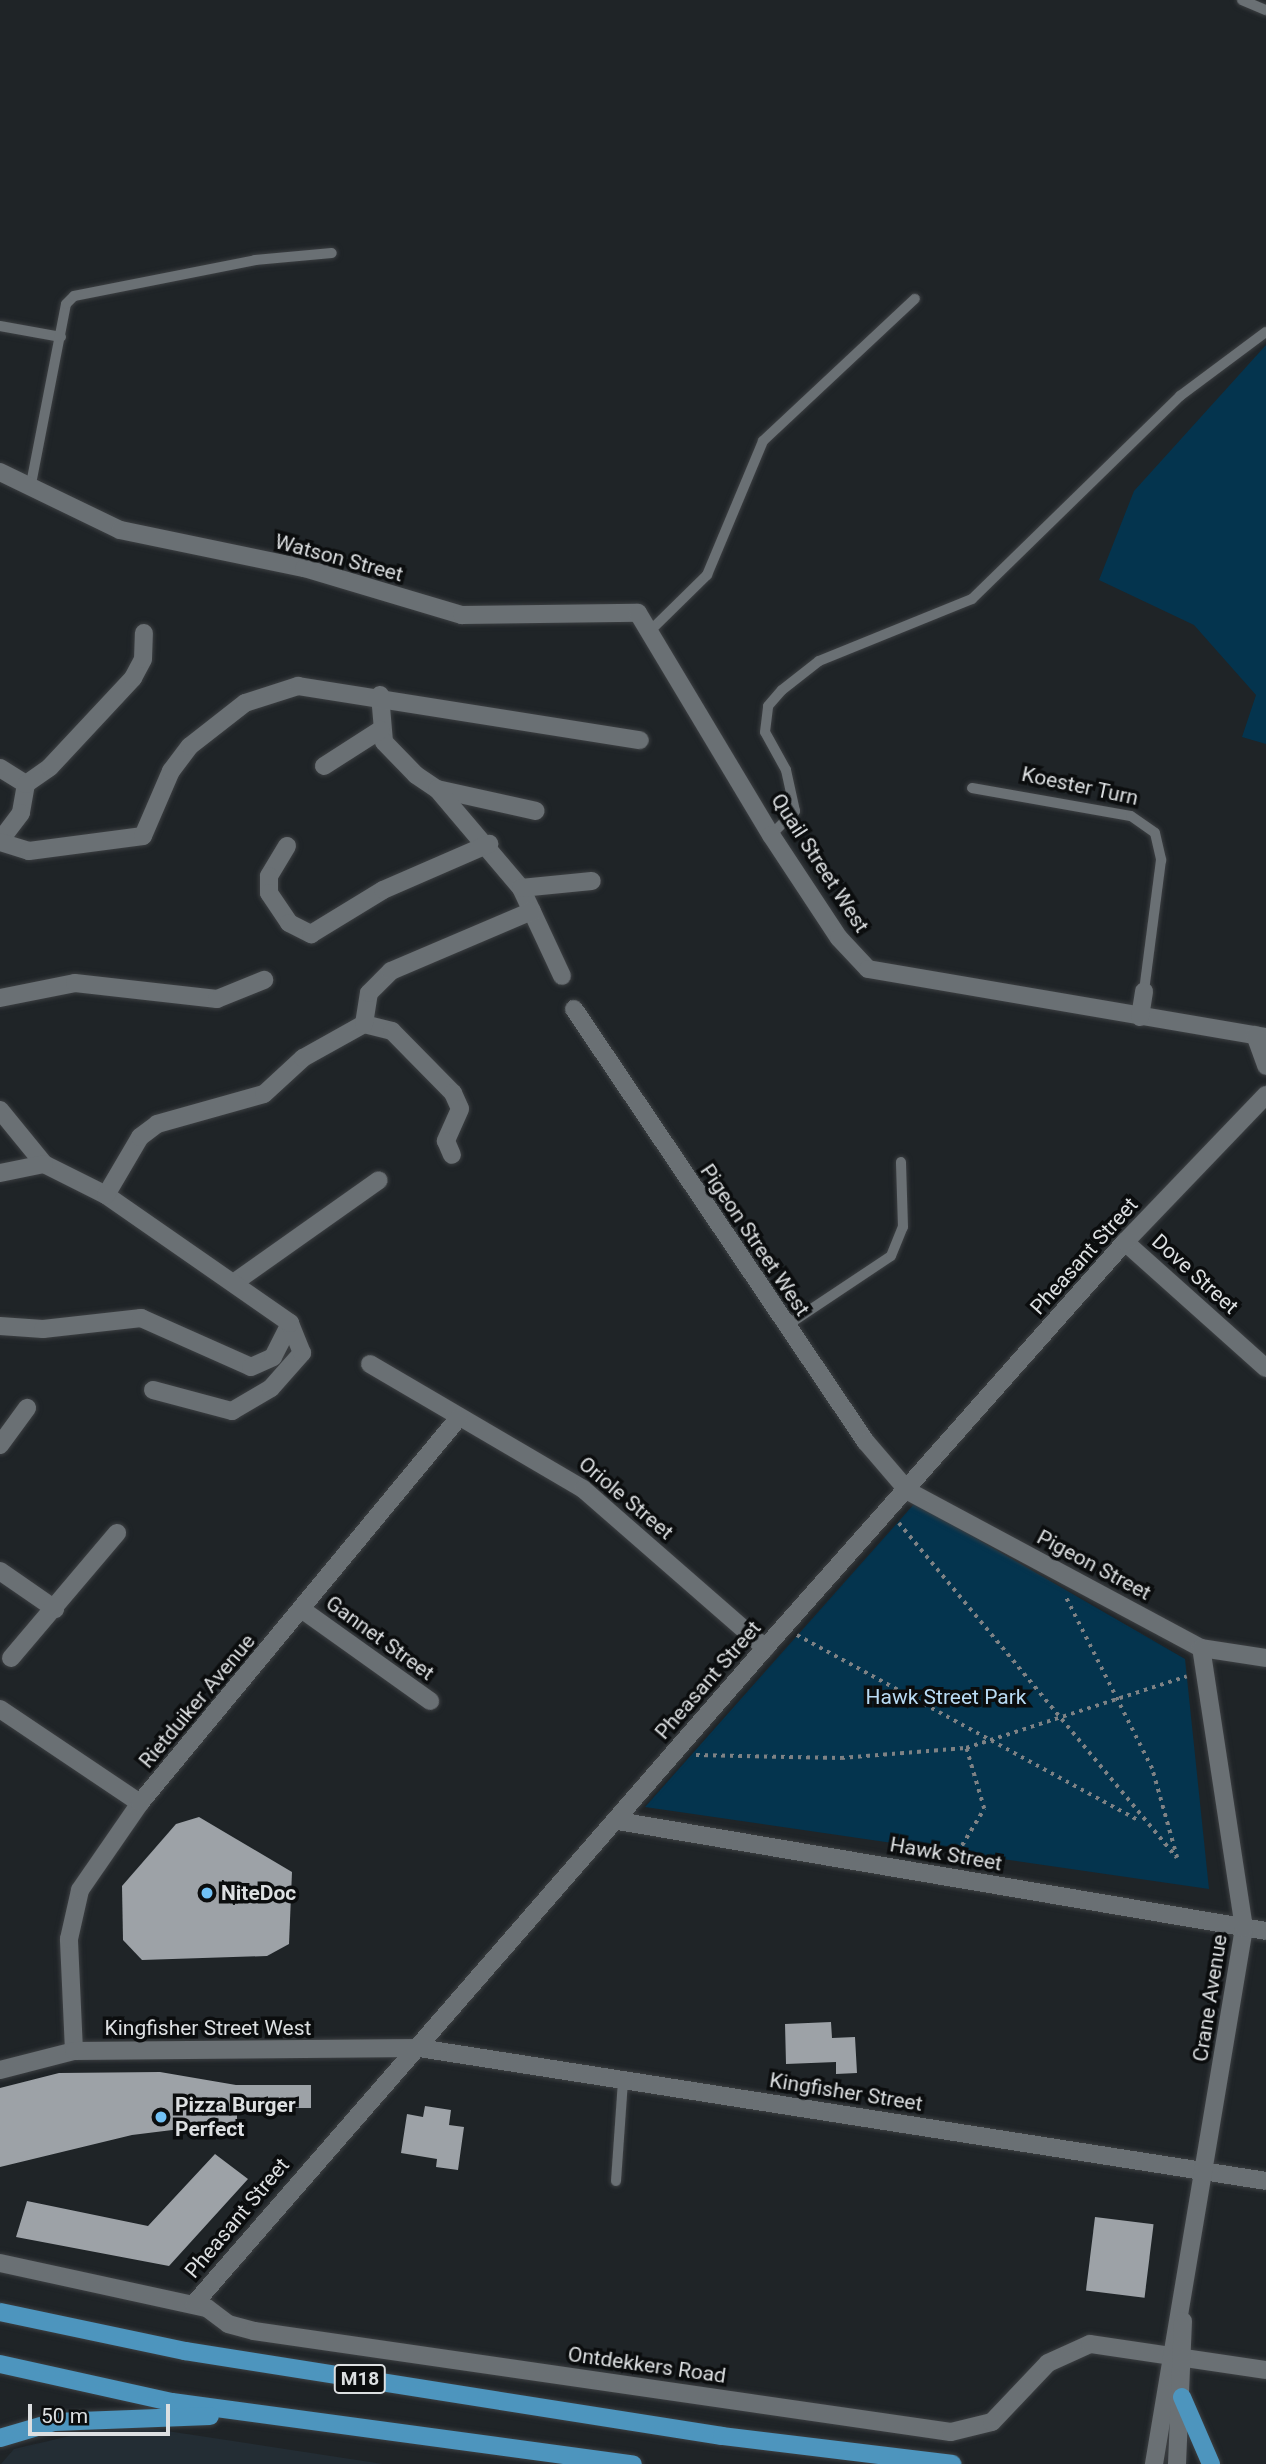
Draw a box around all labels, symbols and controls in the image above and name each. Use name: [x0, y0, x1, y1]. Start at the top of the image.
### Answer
street label: Watson Street: [272, 529, 406, 587]
street label: Koester Turn: [1019, 761, 1141, 811]
street label: Quail Street West: [766, 789, 874, 937]
street label: Pigeon Street West: [695, 1159, 815, 1321]
street label: Pheasant Street: [1025, 1192, 1143, 1320]
street label: Dove Street: [1147, 1229, 1243, 1319]
street label: Oriole Street: [574, 1451, 678, 1545]
street label: Pigeon Street: [1033, 1524, 1155, 1606]
street label: Gannet Street: [321, 1590, 439, 1686]
street label: Pheasant Street: [650, 1616, 766, 1744]
street label: Rietduiker Avenue: [134, 1629, 260, 1773]
park label: Hawk Street Park: [866, 1684, 1026, 1710]
street label: Hawk Street: [888, 1832, 1004, 1876]
place label: NiteDoc: [221, 1880, 296, 1906]
marker: NiteDoc: [199, 1885, 215, 1901]
street label: Crane Avenue: [1188, 1933, 1232, 2063]
street label: Kingfisher Street West: [105, 2015, 311, 2041]
street label: Kingfisher Street: [768, 2067, 924, 2117]
place label: Pizza Burger Perfect: [175, 2092, 296, 2142]
marker: Pizza Burger Perfect: [153, 2109, 169, 2125]
street label: Pheasant Street: [180, 2153, 294, 2283]
street label: Ontdekkers Road: [566, 2341, 728, 2389]
road number: M18: [334, 2364, 386, 2394]
scale bar: [32, 2390, 173, 2434]
text: 50 m: [41, 2404, 88, 2428]

